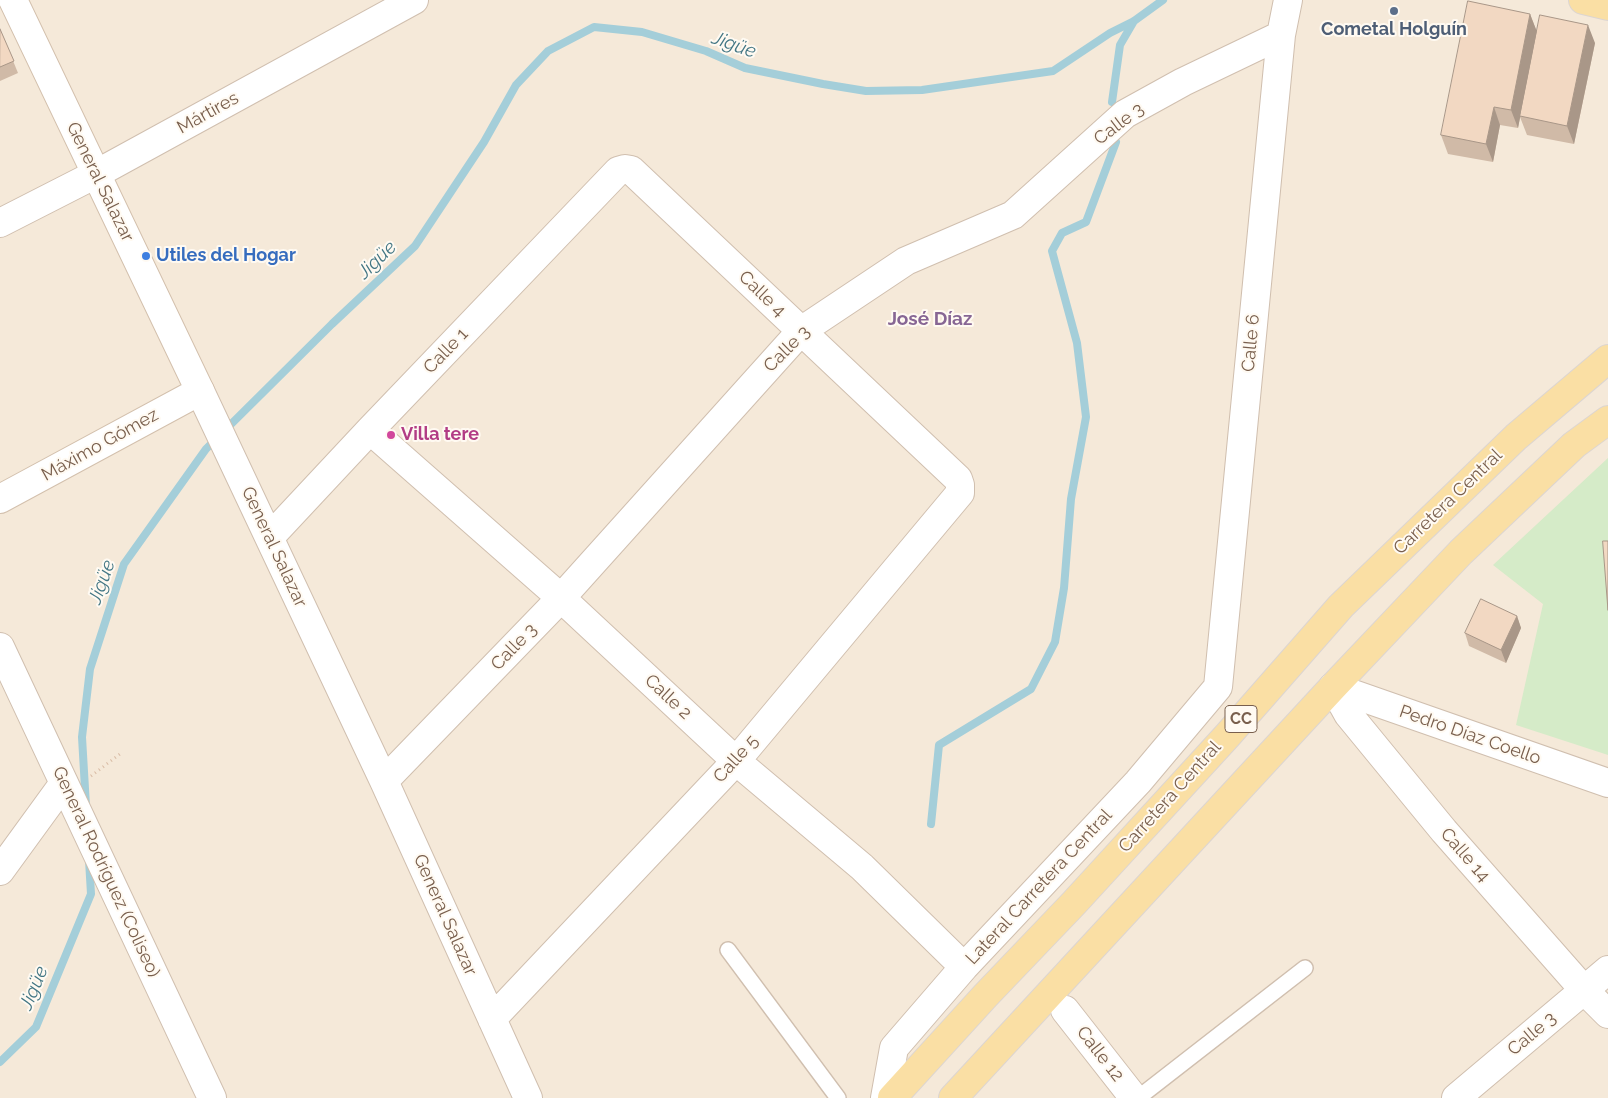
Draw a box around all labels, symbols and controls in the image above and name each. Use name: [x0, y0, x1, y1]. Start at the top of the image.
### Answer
marker: Cometal Holguín: [1388, 5, 1400, 17]
place label: Cometal Holguín: [1321, 19, 1467, 41]
water label: Jigüe: [709, 27, 759, 63]
street label: Mártires: [173, 87, 243, 139]
street label: Calle 3: [1090, 98, 1148, 150]
street label: General Salazar: [62, 119, 138, 245]
water label: Jigüe: [353, 236, 401, 284]
place label: Utiles del Hogar: [156, 245, 296, 267]
marker: Utiles del Hogar: [140, 250, 152, 262]
street label: Calle 4: [734, 266, 790, 322]
district label: José Díaz: [888, 308, 972, 330]
street label: Calle 6: [1238, 313, 1264, 373]
street label: Calle 3: [759, 321, 815, 377]
street label: Calle 1: [419, 324, 473, 378]
street label: Máximo Gómez: [38, 404, 162, 486]
place label: Villa tere: [401, 424, 479, 446]
marker: Villa tere: [385, 429, 397, 441]
street label: Carretera Central: [1389, 445, 1507, 559]
street label: General Salazar: [237, 483, 311, 611]
water label: Jigüe: [84, 557, 120, 607]
street label: Calle 3: [487, 619, 541, 675]
street label: Calle 2: [640, 670, 696, 724]
street label: Pedro Díaz Coello: [1396, 701, 1544, 769]
road number: CC: [1225, 706, 1257, 732]
street label: Calle 5: [709, 731, 763, 787]
street label: Carretera Central: [1114, 737, 1226, 857]
street label: General Rodríguez (Coliseo): [48, 763, 164, 981]
street label: Lateral Carretera Central: [961, 805, 1117, 969]
street label: Calle 14: [1436, 824, 1494, 886]
street label: General Salazar: [409, 851, 481, 979]
water label: Jigüe: [15, 963, 53, 1013]
street label: Calle 3: [1503, 1007, 1561, 1061]
street label: Calle 12: [1072, 1022, 1128, 1086]

